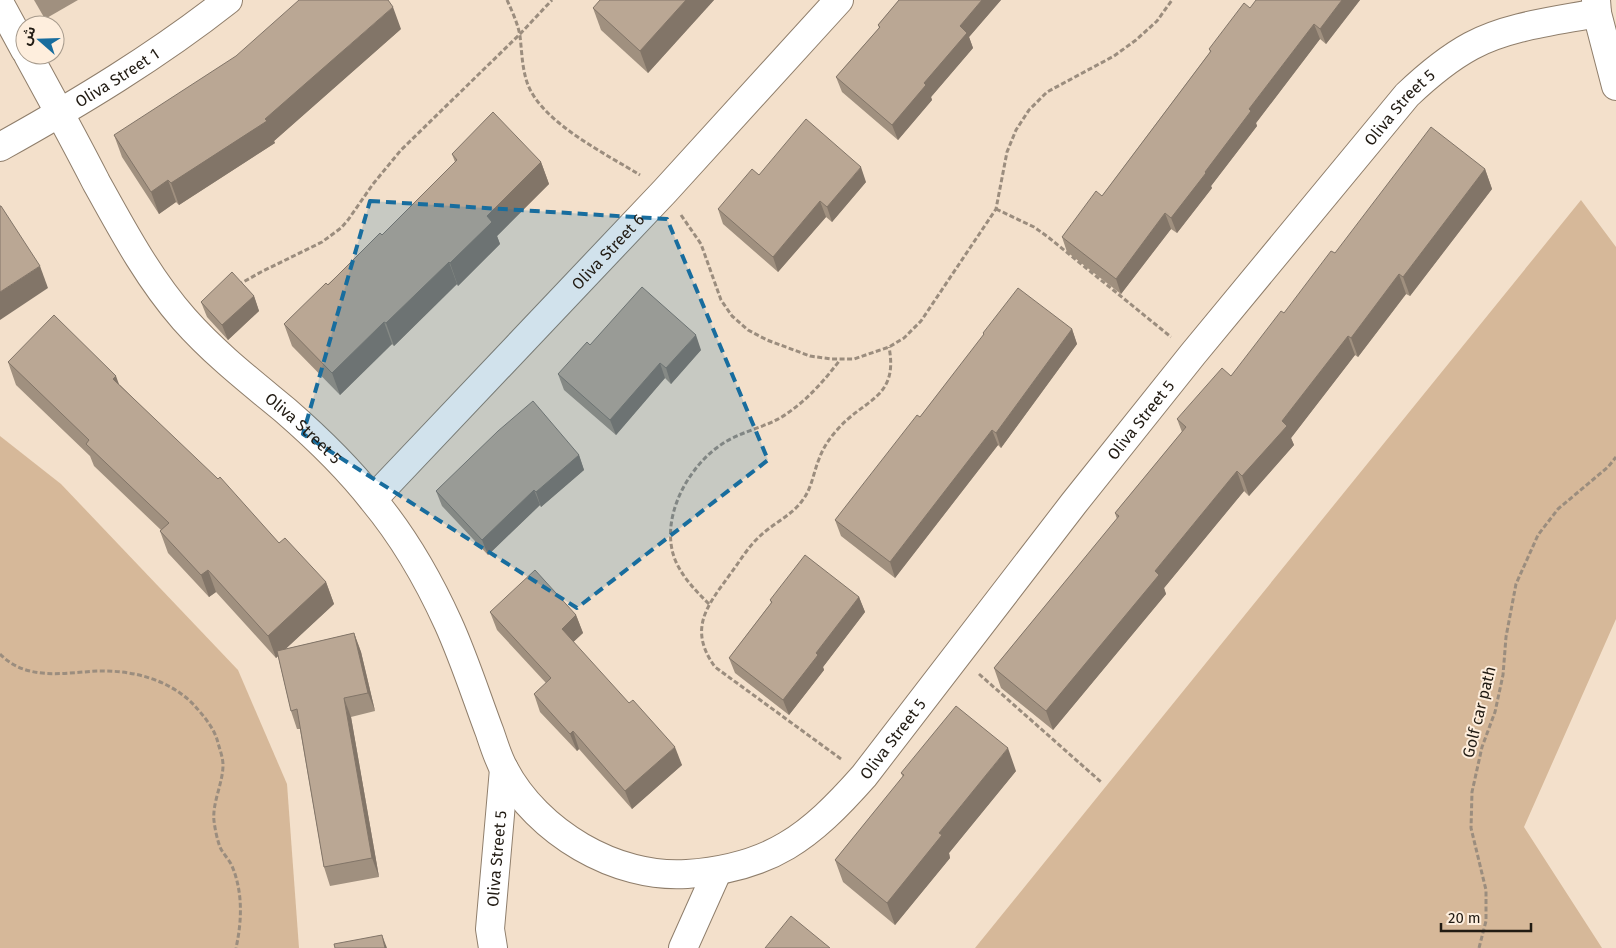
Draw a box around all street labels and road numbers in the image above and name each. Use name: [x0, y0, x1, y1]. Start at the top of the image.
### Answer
street label: Oliva Street 1: [72, 44, 162, 111]
street label: Oliva Street 5: [1360, 65, 1439, 149]
street label: Oliva Street 6: [567, 210, 648, 293]
street label: Oliva Street 5: [1103, 376, 1178, 464]
street label: Oliva Street 5: [261, 388, 346, 467]
street label: Golf car path: [1458, 664, 1500, 760]
street label: Oliva Street 5: [856, 695, 930, 783]
street label: Oliva Street 5: [482, 810, 510, 907]

